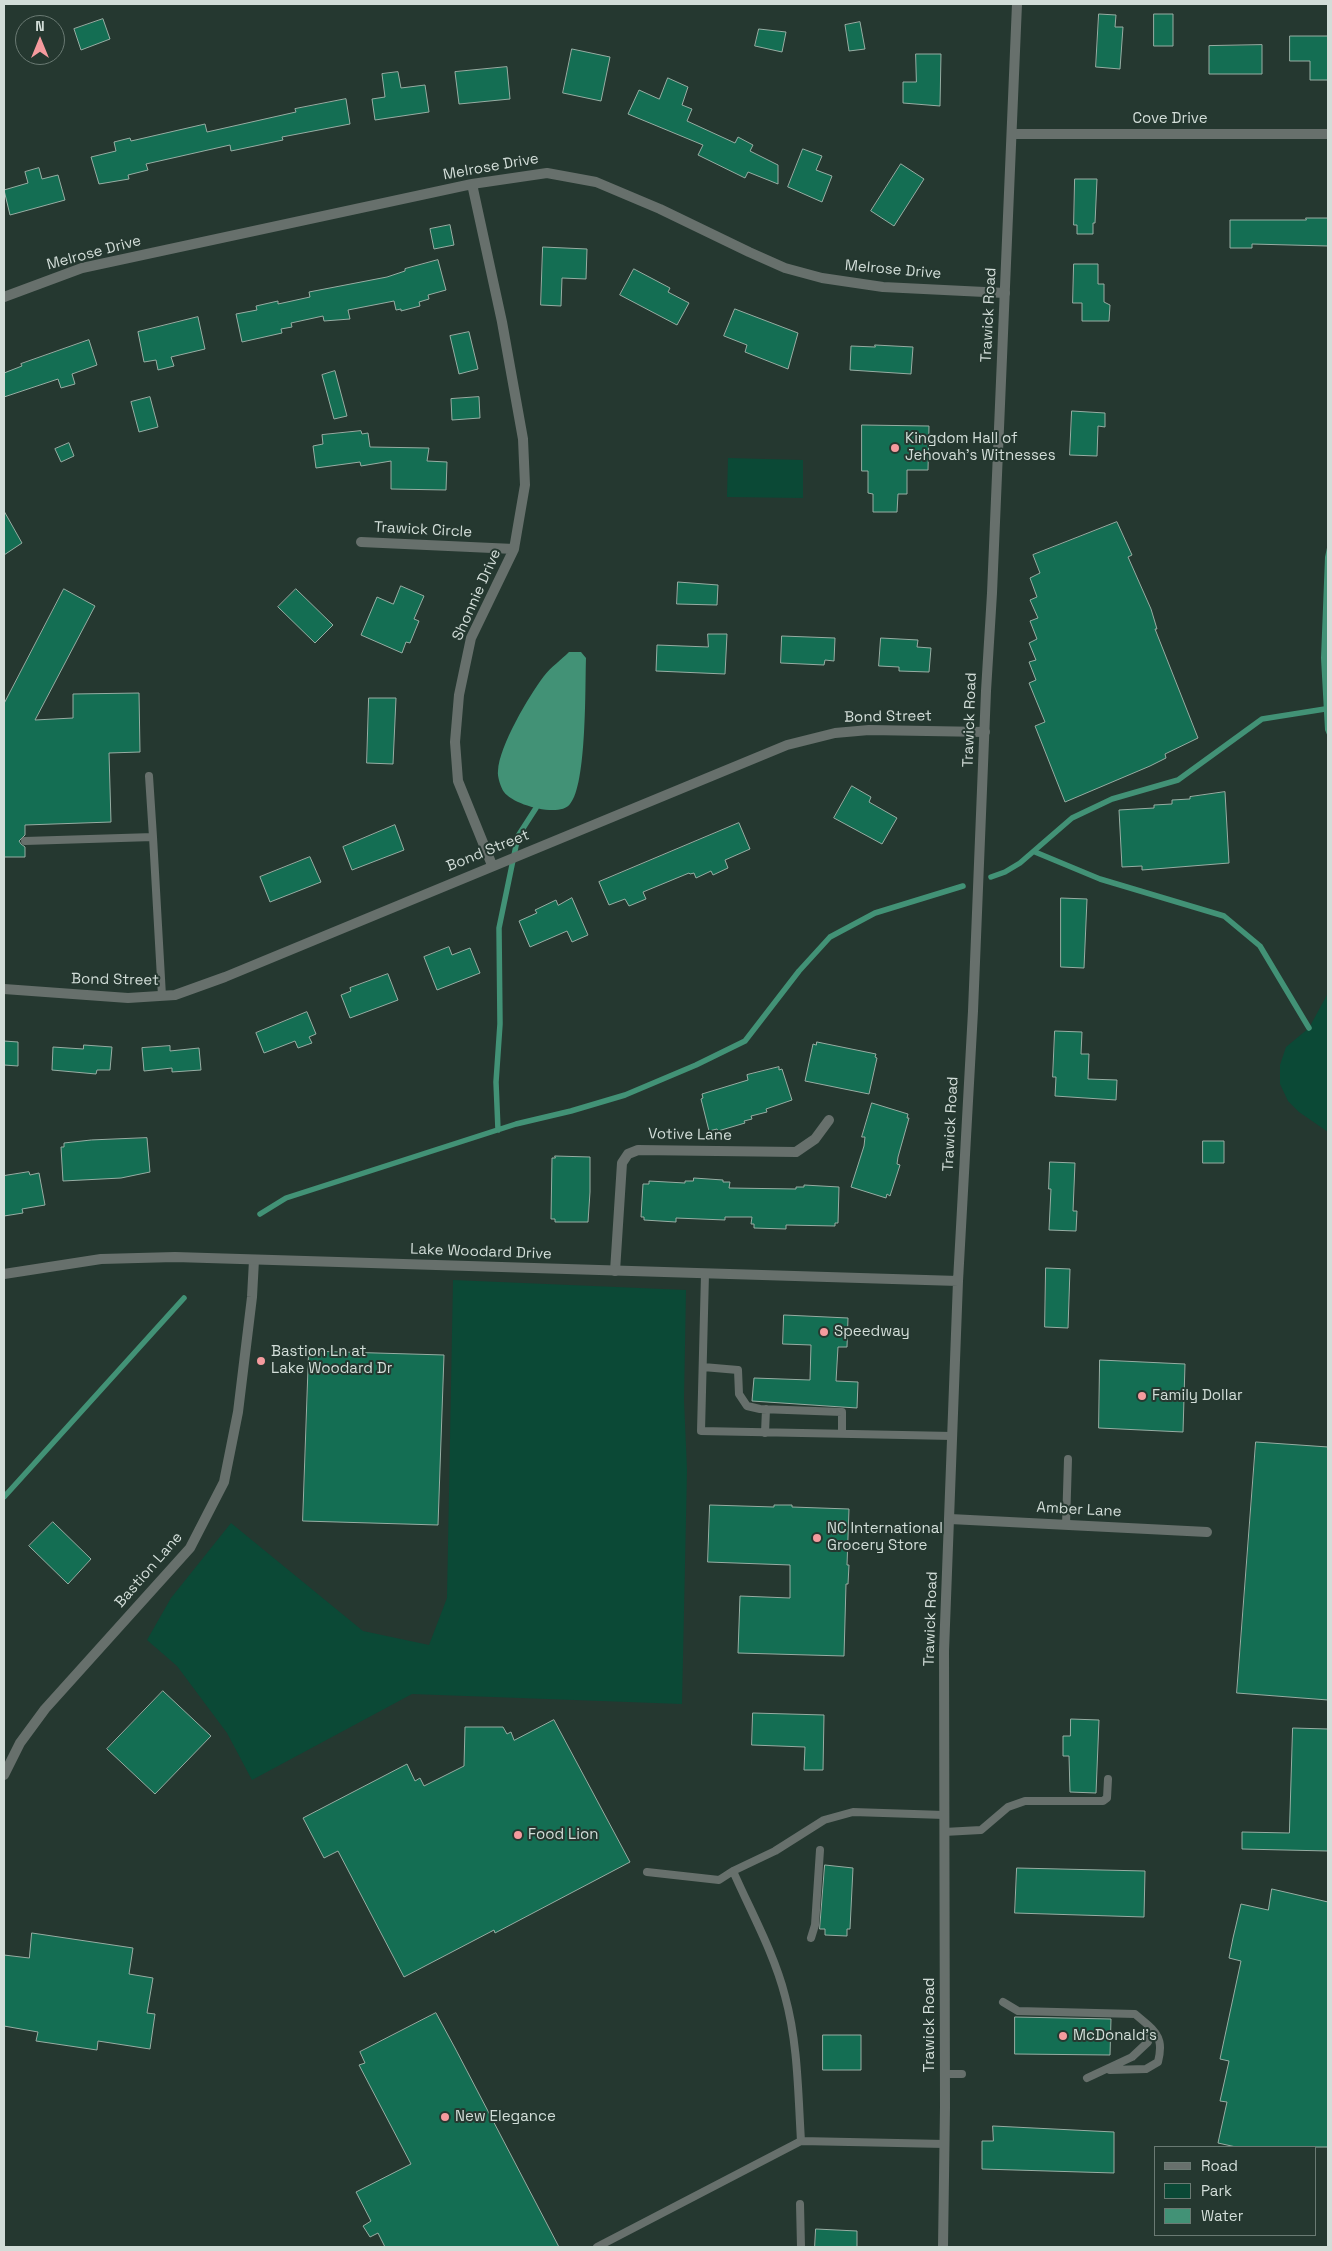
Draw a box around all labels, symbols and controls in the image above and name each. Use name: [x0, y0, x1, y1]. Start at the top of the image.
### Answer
north arrow: [15, 15, 65, 65]
text: N: [35, 17, 45, 35]
street label: Cove Drive: [1132, 110, 1208, 128]
street label: Melrose Drive: [442, 150, 540, 184]
street label: Melrose Drive: [45, 232, 143, 274]
street label: Melrose Drive: [844, 257, 942, 283]
street label: Trawick Road: [978, 267, 1000, 363]
place label: Kingdom Hall of Jehovah’s Witnesses: [905, 430, 1056, 465]
marker: Kingdom Hall of Jehovah’s Witnesses: [889, 442, 901, 454]
street label: Trawick Circle: [373, 518, 473, 542]
street label: Shonnie Drive: [449, 546, 505, 644]
street label: Trawick Road: [959, 672, 981, 768]
street label: Bond Street: [844, 707, 932, 727]
street label: Bond Street: [444, 826, 532, 876]
street label: Bond Street: [71, 970, 159, 990]
street label: Trawick Road: [940, 1076, 962, 1172]
street label: Votive Lane: [648, 1125, 732, 1145]
street label: Lake Woodard Drive: [410, 1241, 552, 1263]
place label: Speedway: [834, 1323, 910, 1341]
marker: Speedway: [818, 1326, 830, 1338]
place label: Bastion Ln at Lake Woodard Dr: [271, 1343, 392, 1378]
marker: Bastion Ln at Lake Woodard Dr: [255, 1355, 267, 1367]
place label: Family Dollar: [1152, 1387, 1243, 1405]
marker: Family Dollar: [1136, 1390, 1148, 1402]
street label: Amber Lane: [1036, 1499, 1122, 1521]
place label: NC International Grocery Store: [827, 1520, 943, 1555]
street label: Bastion Lane: [111, 1529, 187, 1611]
marker: NC International Grocery Store: [811, 1532, 823, 1544]
street label: Trawick Road: [920, 1571, 942, 1667]
place label: Food Lion: [528, 1826, 598, 1844]
marker: Food Lion: [512, 1829, 524, 1841]
street label: Trawick Road: [921, 1978, 939, 2072]
place label: McDonald's: [1073, 2027, 1157, 2045]
marker: McDonald's: [1057, 2030, 1069, 2042]
place label: New Elegance: [455, 2108, 556, 2126]
marker: New Elegance: [439, 2111, 451, 2123]
legend: [1154, 2146, 1317, 2236]
text: Road: [1201, 2156, 1238, 2175]
text: Park: [1201, 2181, 1232, 2200]
text: Water: [1201, 2206, 1243, 2225]

